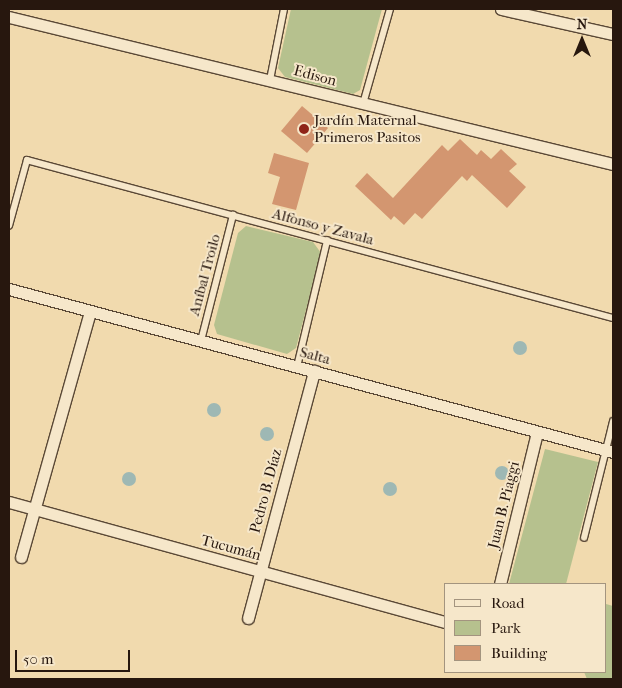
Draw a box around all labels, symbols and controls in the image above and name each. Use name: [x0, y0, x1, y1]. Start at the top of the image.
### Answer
north arrow: [557, 15, 607, 65]
text: N: [577, 16, 587, 33]
street label: Edison: [292, 62, 338, 90]
place label: Jardín Maternal Primeros Pasitos: [314, 111, 421, 146]
marker: Jardín Maternal Primeros Pasitos: [298, 123, 310, 135]
street label: Alfonso y Zavala: [270, 205, 376, 249]
street label: Aníbal Troilo: [185, 232, 225, 318]
street label: Salta: [298, 343, 332, 369]
street label: Pedro B. Díaz: [246, 447, 286, 535]
street label: Juan B. Piaggi: [484, 459, 524, 551]
street label: Tucumán: [199, 531, 263, 565]
legend: [444, 583, 607, 673]
text: Road: [491, 594, 524, 612]
text: Park: [491, 619, 521, 637]
scale bar: [18, 640, 132, 672]
text: Building: [491, 644, 547, 662]
text: 50 m: [23, 650, 53, 668]

